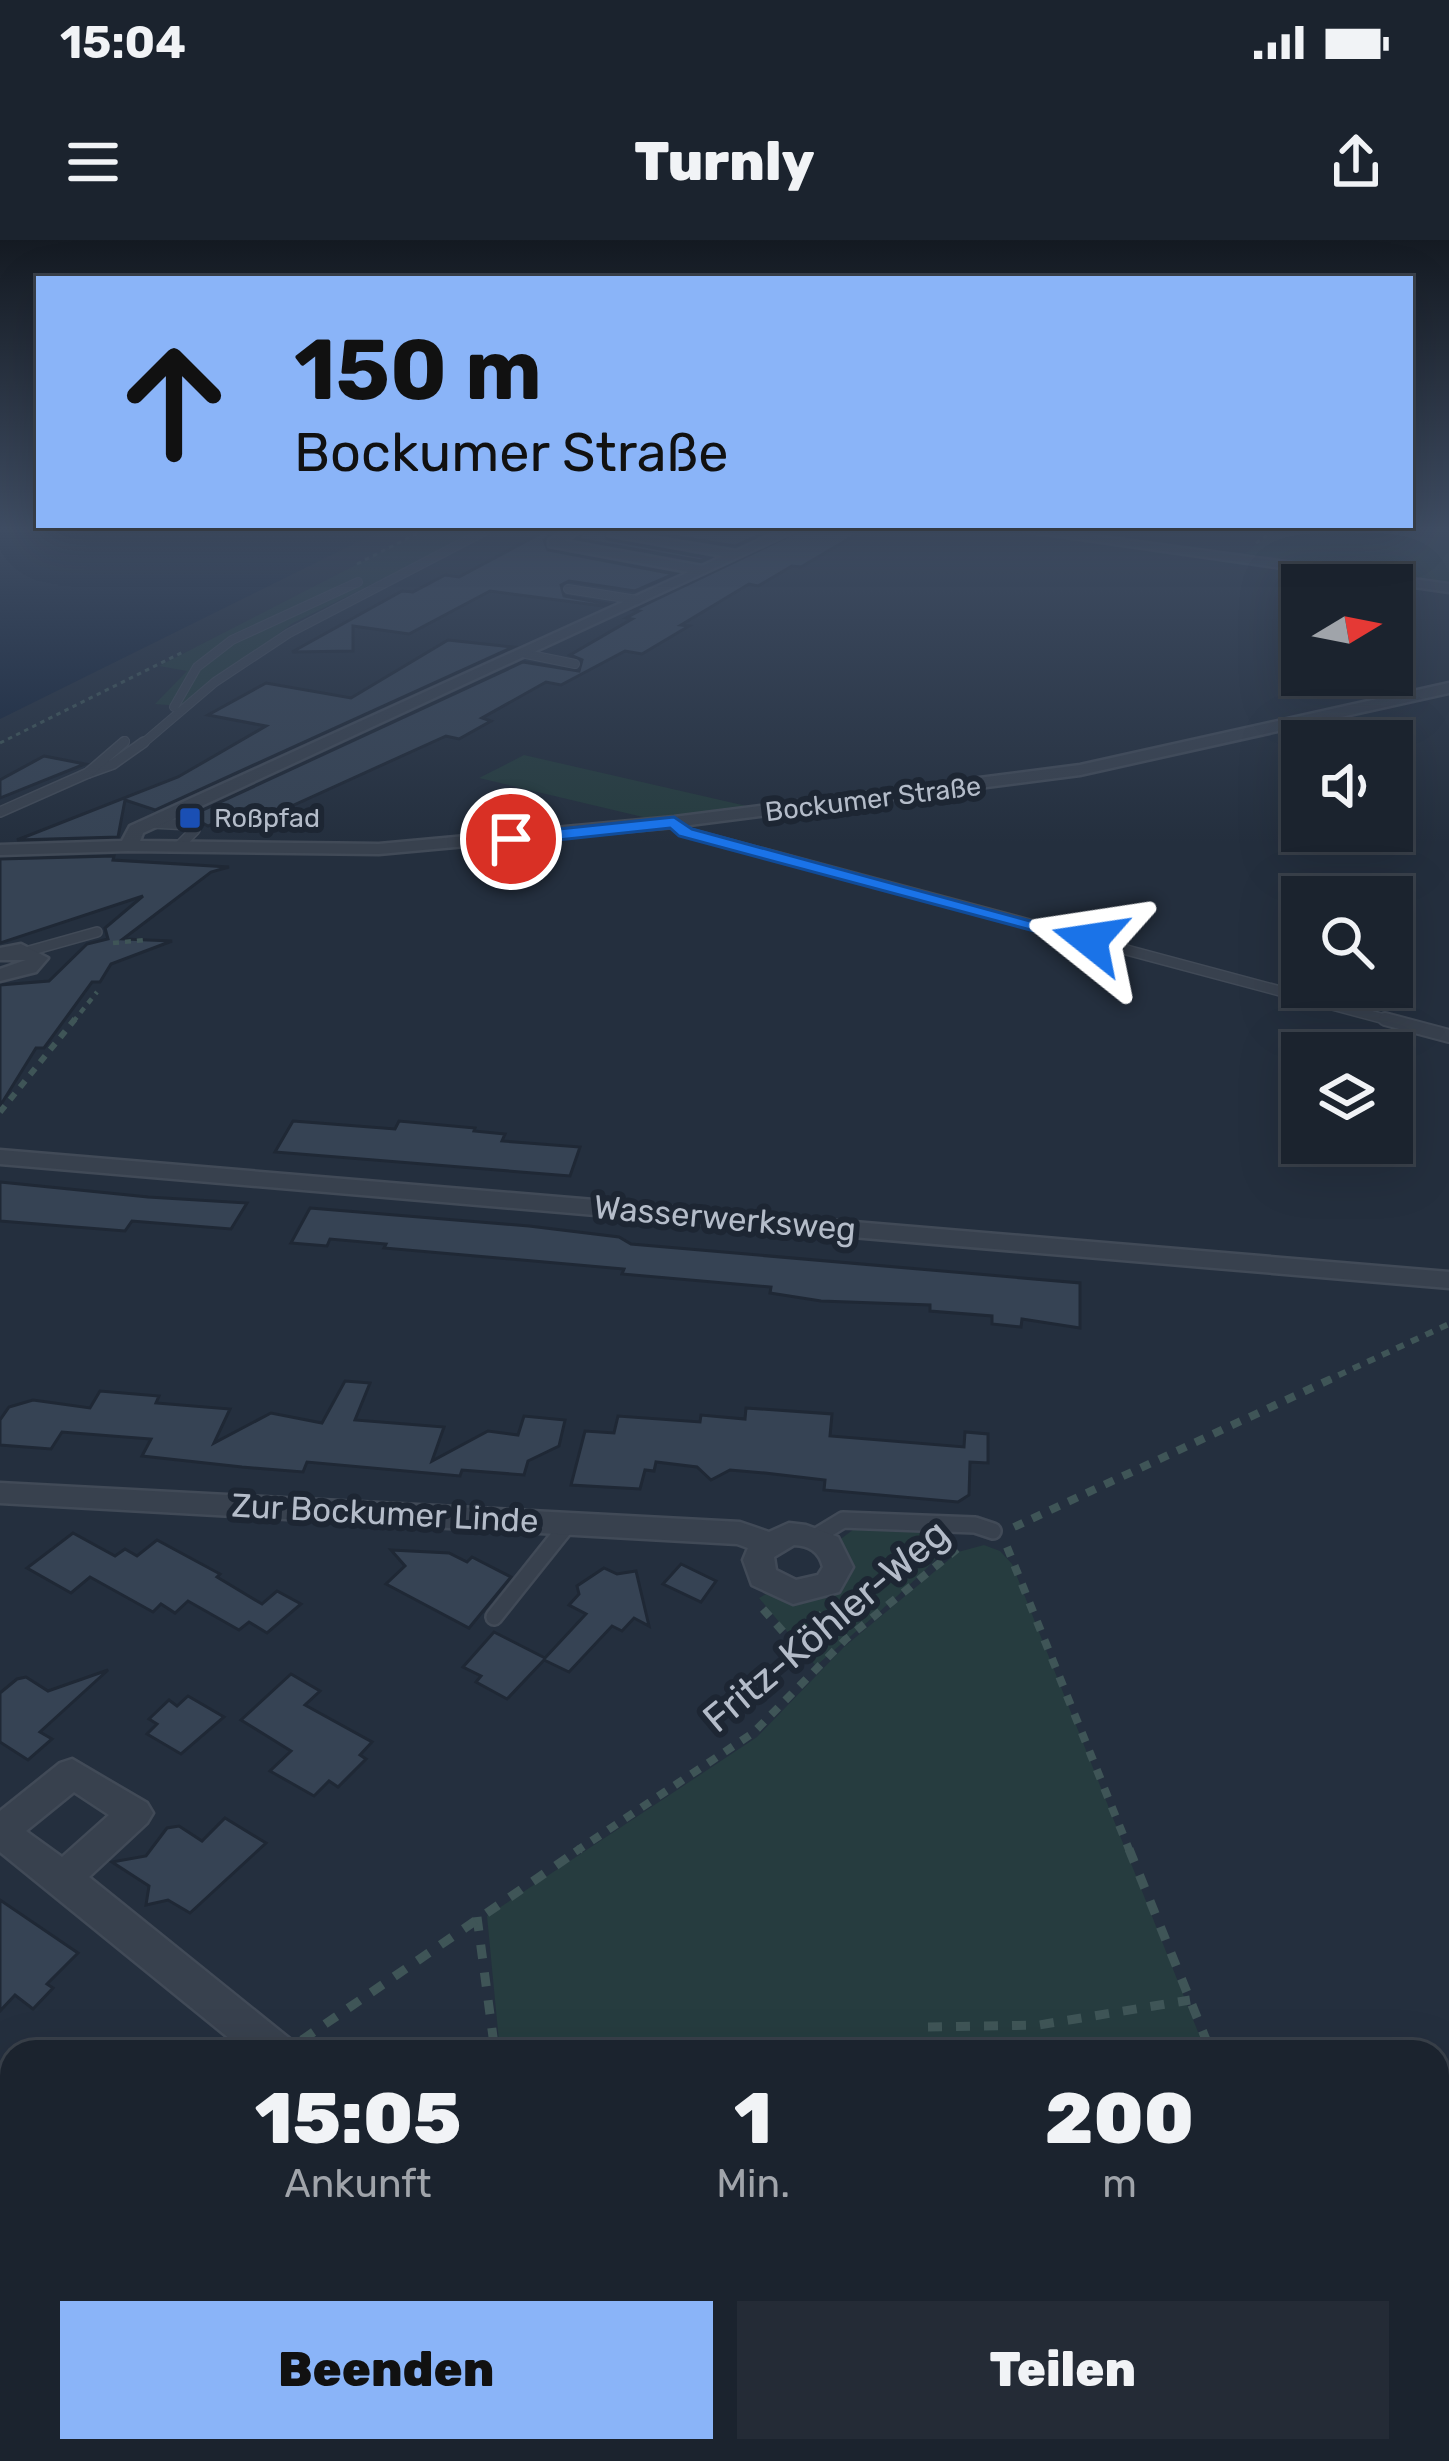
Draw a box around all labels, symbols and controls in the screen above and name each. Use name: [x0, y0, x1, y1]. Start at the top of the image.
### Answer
text: 15:04: [60, 16, 186, 69]
icon: menu: [60, 129, 126, 195]
icon: share: [1323, 129, 1389, 195]
text: Turnly: [634, 130, 815, 194]
text: 150 m: [294, 320, 542, 420]
icon: ahead: [96, 324, 252, 480]
text: Bockumer Straße: [294, 421, 729, 485]
north arrow: [1281, 564, 1413, 696]
map controls: [1281, 564, 1413, 1164]
button: sound: [1281, 720, 1413, 852]
street label: Bockumer Straße: [763, 770, 983, 828]
pin: [460, 788, 562, 890]
place label: Roßpfad: [214, 802, 320, 834]
marker: Roßpfad: [177, 805, 203, 831]
icon: arrive: [478, 806, 544, 872]
button: search: [1281, 876, 1413, 1008]
position arrow: [1027, 877, 1153, 1003]
button: layers: [1281, 1032, 1413, 1164]
street label: Wasserwerksweg: [592, 1187, 858, 1249]
street label: Zur Bockumer Linde: [230, 1485, 540, 1541]
street label: Fritz-Köhler-Weg: [694, 1510, 958, 1742]
text: 15:05: [255, 2076, 461, 2161]
text: 1: [734, 2076, 772, 2161]
text: 200: [1045, 2076, 1194, 2161]
text: Ankunft: [285, 2161, 432, 2207]
text: Min.: [716, 2161, 790, 2207]
text: m: [1102, 2161, 1137, 2207]
button: Beenden: [60, 2301, 713, 2439]
button: Teilen: [737, 2301, 1389, 2439]

